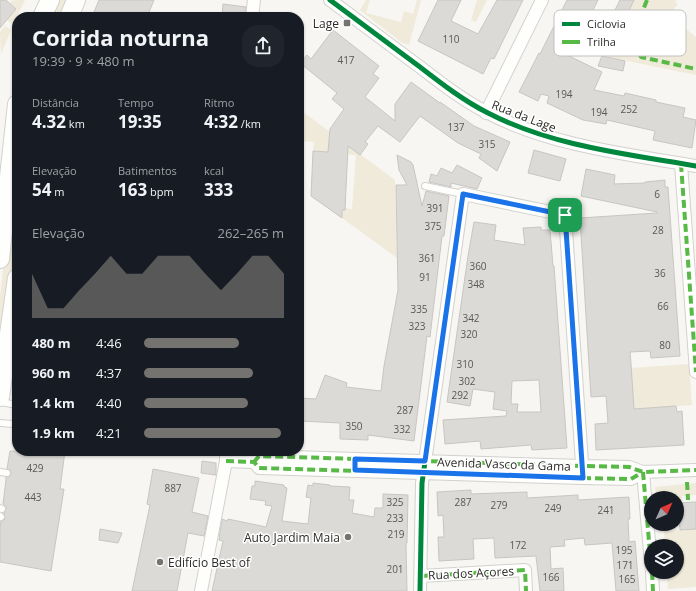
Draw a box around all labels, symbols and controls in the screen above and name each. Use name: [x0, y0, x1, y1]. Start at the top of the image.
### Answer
legend: [554, 10, 686, 56]
place label: Lage: [313, 15, 339, 32]
text: Ciclovia: [587, 16, 626, 31]
marker: Lage: [342, 18, 352, 28]
text: Corrida noturna: [32, 22, 209, 52]
button: share: [242, 25, 284, 67]
house number: 110: [442, 32, 460, 46]
text: Trilha: [587, 34, 616, 49]
text: 19:39 · 9 × 480 m: [32, 52, 135, 70]
house number: 417: [337, 53, 355, 67]
house number: 194: [555, 87, 573, 101]
text: Distância: [32, 95, 79, 110]
text: Tempo: [118, 95, 154, 110]
text: Ritmo: [204, 95, 234, 110]
street label: Rua da Lage: [489, 96, 559, 136]
house number: 252: [620, 102, 638, 116]
house number: 194: [590, 105, 608, 119]
text: 4.32: [32, 110, 66, 133]
text: 19:35: [118, 110, 162, 133]
text: 4:32: [204, 110, 238, 133]
text: km: [66, 116, 85, 131]
text: /km: [238, 116, 261, 131]
house number: 137: [447, 120, 465, 134]
house number: 315: [478, 137, 496, 151]
text: Elevação: [32, 163, 77, 178]
text: Batimentos: [118, 163, 177, 178]
text: kcal: [204, 163, 224, 178]
text: 54: [32, 178, 51, 201]
text: 163: [118, 178, 147, 201]
text: 333: [204, 178, 233, 201]
text: m: [51, 184, 65, 199]
text: bpm: [147, 184, 174, 199]
house number: 6: [654, 187, 660, 201]
pin: [548, 198, 582, 232]
house number: 391: [426, 201, 444, 215]
icon: arrive: [554, 204, 576, 226]
house number: 375: [424, 219, 442, 233]
house number: 28: [652, 223, 664, 237]
text: Elevação: [32, 224, 85, 242]
text: 262–265 m: [217, 224, 284, 242]
house number: 361: [418, 251, 436, 265]
house number: 360: [469, 259, 487, 273]
house number: 36: [654, 266, 666, 280]
house number: 91: [419, 270, 431, 284]
house number: 348: [467, 277, 485, 291]
house number: 66: [657, 299, 669, 313]
house number: 335: [410, 302, 428, 316]
house number: 342: [462, 311, 480, 325]
house number: 323: [408, 319, 426, 333]
house number: 320: [460, 327, 478, 341]
text: 480 m: [32, 334, 70, 352]
text: 4:46: [96, 334, 122, 352]
house number: 80: [659, 338, 671, 352]
house number: 310: [456, 357, 474, 371]
text: 960 m: [32, 364, 70, 382]
text: 4:37: [96, 364, 122, 382]
house number: 302: [458, 374, 476, 388]
house number: 292: [451, 388, 469, 402]
text: 1.4 km: [32, 394, 75, 412]
text: 4:40: [96, 394, 122, 412]
house number: 287: [396, 403, 414, 417]
house number: 350: [345, 419, 363, 433]
house number: 332: [393, 422, 411, 436]
text: 1.9 km: [32, 424, 75, 442]
text: 4:21: [96, 424, 122, 442]
street label: Avenida Vasco da Gama: [437, 453, 571, 475]
house number: 429: [26, 461, 44, 475]
house number: 887: [164, 481, 182, 495]
house number: 443: [24, 490, 42, 504]
north arrow: [644, 491, 684, 531]
map controls: [644, 491, 684, 579]
house number: 325: [386, 495, 404, 509]
house number: 287: [454, 495, 472, 509]
house number: 279: [490, 498, 508, 512]
house number: 249: [544, 501, 562, 515]
house number: 241: [597, 503, 615, 517]
house number: 233: [386, 511, 404, 525]
house number: 219: [387, 527, 405, 541]
place label: Auto Jardim Maia: [244, 529, 340, 546]
marker: Auto Jardim Maia: [343, 532, 353, 542]
house number: 172: [509, 538, 527, 552]
button: layers: [644, 539, 684, 579]
house number: 195: [615, 543, 633, 557]
place label: Edifício Best of: [168, 554, 251, 571]
marker: Edifício Best of: [155, 557, 165, 567]
house number: 171: [616, 558, 634, 572]
house number: 201: [386, 562, 404, 576]
street label: Rua dos Açores: [428, 562, 515, 584]
house number: 166: [542, 570, 560, 584]
house number: 165: [618, 572, 636, 586]

